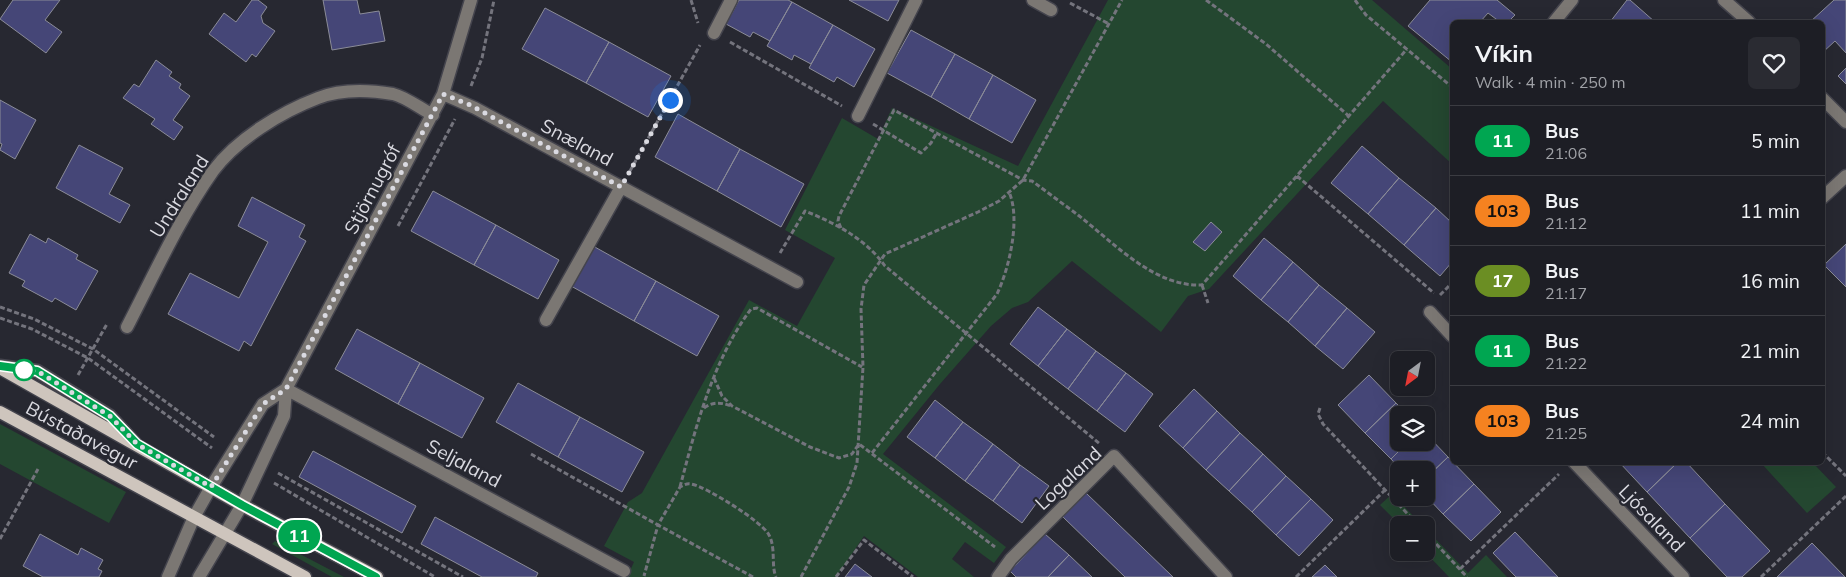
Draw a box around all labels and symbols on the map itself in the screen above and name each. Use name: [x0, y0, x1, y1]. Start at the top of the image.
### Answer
your location: [658, 88, 683, 113]
street label: Snæland: [537, 113, 617, 171]
street label: Stjörnugróf: [338, 139, 406, 238]
street label: Undraland: [144, 150, 214, 242]
north arrow: [1390, 351, 1435, 396]
unlabelled marker: [13, 359, 35, 381]
street label: Bústaðavegur: [22, 396, 142, 475]
street label: Seljaland: [423, 433, 505, 493]
street label: Logaland: [1030, 441, 1106, 515]
street label: Ljósaland: [1614, 479, 1690, 557]
line badge: 11: [276, 520, 322, 552]

